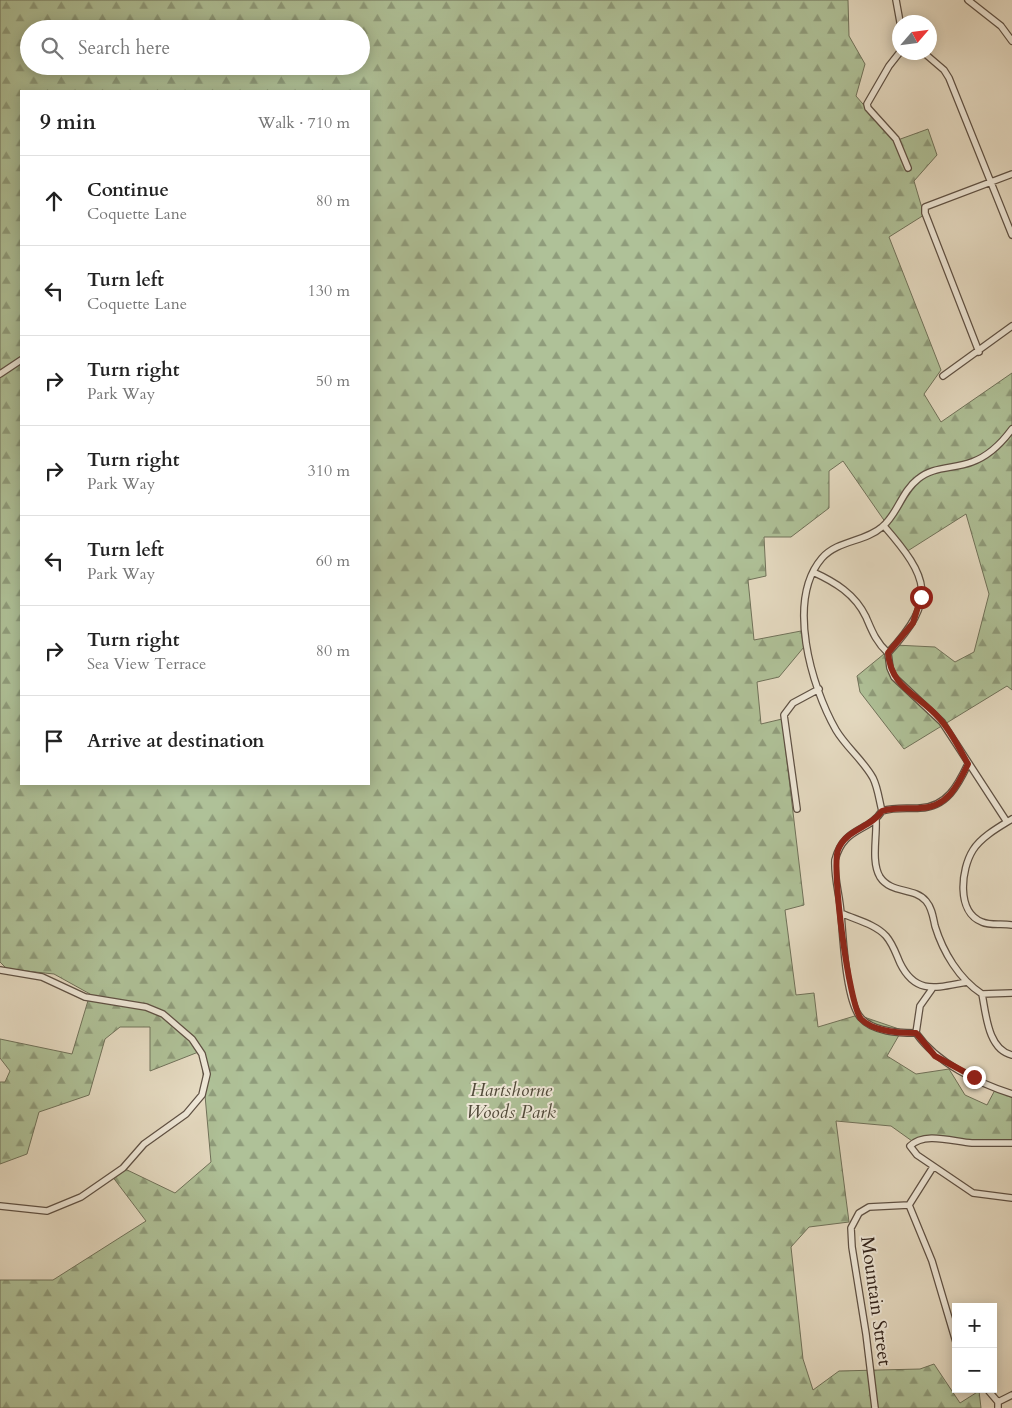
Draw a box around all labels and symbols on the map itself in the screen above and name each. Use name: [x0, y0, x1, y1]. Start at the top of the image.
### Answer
north arrow: [892, 15, 937, 60]
route start: [910, 586, 933, 609]
route end: [963, 1066, 986, 1089]
park label: Hartshorne Woods Park: [466, 1077, 556, 1125]
street label: Mountain Street: [854, 1235, 898, 1367]

